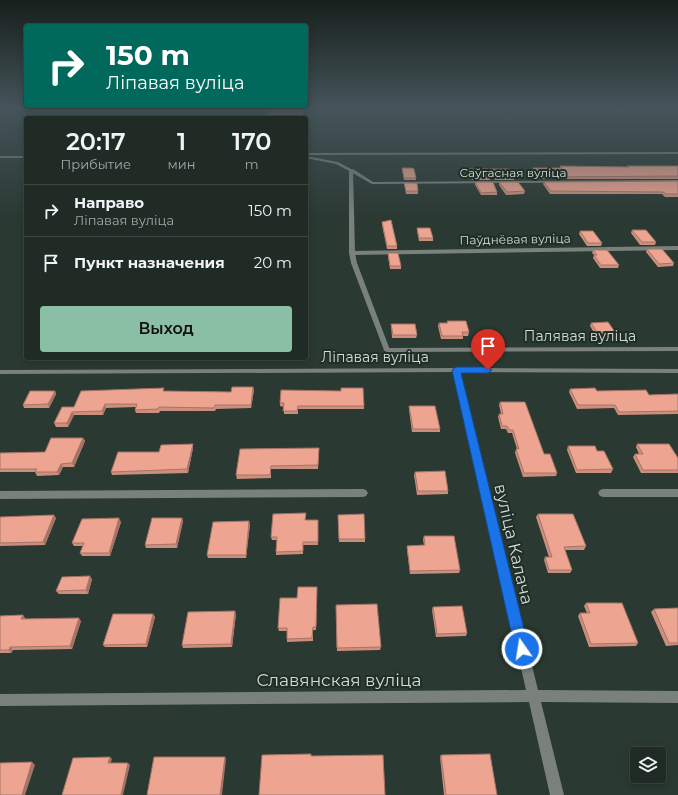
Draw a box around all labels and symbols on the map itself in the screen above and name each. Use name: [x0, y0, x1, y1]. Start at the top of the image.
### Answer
street label: Саўгасная вуліца: [460, 165, 566, 180]
street label: Паўднёвая вуліца: [459, 231, 571, 247]
street label: Палявая вуліца: [524, 327, 636, 345]
pin: [471, 329, 505, 370]
street label: Ліпавая вуліца: [321, 348, 429, 366]
street label: вуліца Калача: [490, 482, 538, 606]
position arrow: [501, 628, 543, 670]
street label: Славянская вуліца: [257, 670, 421, 690]

